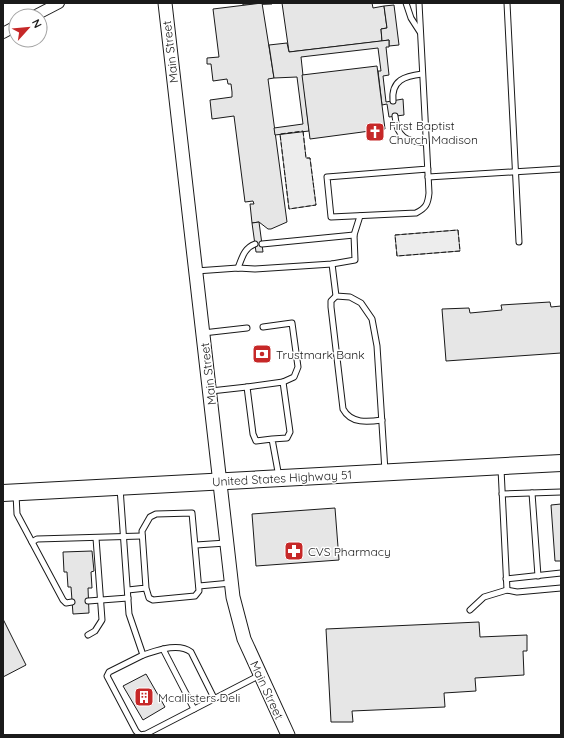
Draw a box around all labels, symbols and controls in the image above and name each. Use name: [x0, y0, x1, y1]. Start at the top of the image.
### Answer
north arrow: [8, 8, 48, 48]
text: N: [29, 17, 45, 30]
street label: Main Street: [159, 20, 181, 84]
place label: First Baptist Church Madison: [389, 118, 478, 147]
church icon: First Baptist Church Madison: [364, 121, 386, 143]
street label: Main Street: [197, 342, 219, 406]
bank icon: Trustmark Bank: [251, 343, 273, 365]
place label: Trustmark Bank: [276, 347, 365, 362]
street label: United States Highway 51: [212, 467, 352, 489]
pharmacy icon: CVS Pharmacy: [283, 540, 305, 562]
place label: CVS Pharmacy: [308, 544, 391, 559]
street label: Main Street: [247, 658, 287, 722]
building icon: Mcallisters Deli: [133, 686, 155, 708]
place label: Mcallisters Deli: [158, 690, 240, 705]

